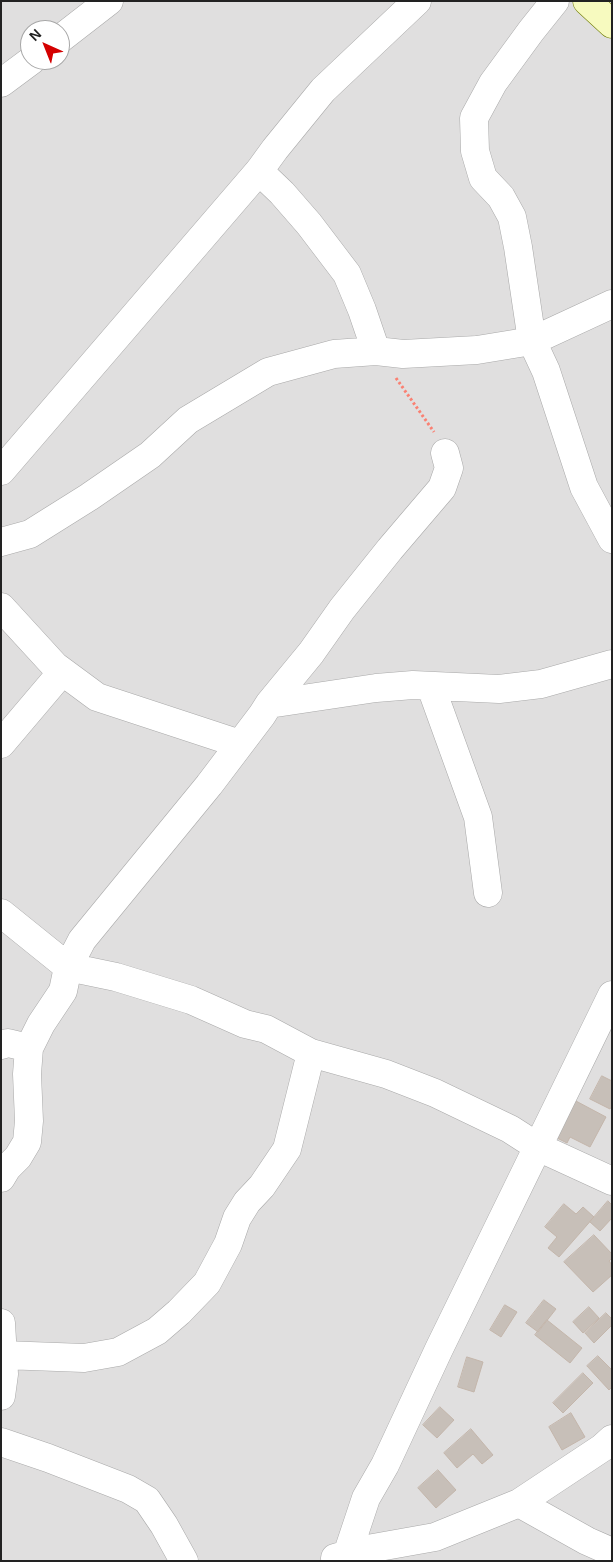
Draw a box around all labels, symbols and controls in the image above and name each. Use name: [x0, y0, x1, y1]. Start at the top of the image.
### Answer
north arrow: [20, 20, 70, 70]
text: N: [26, 26, 44, 44]

